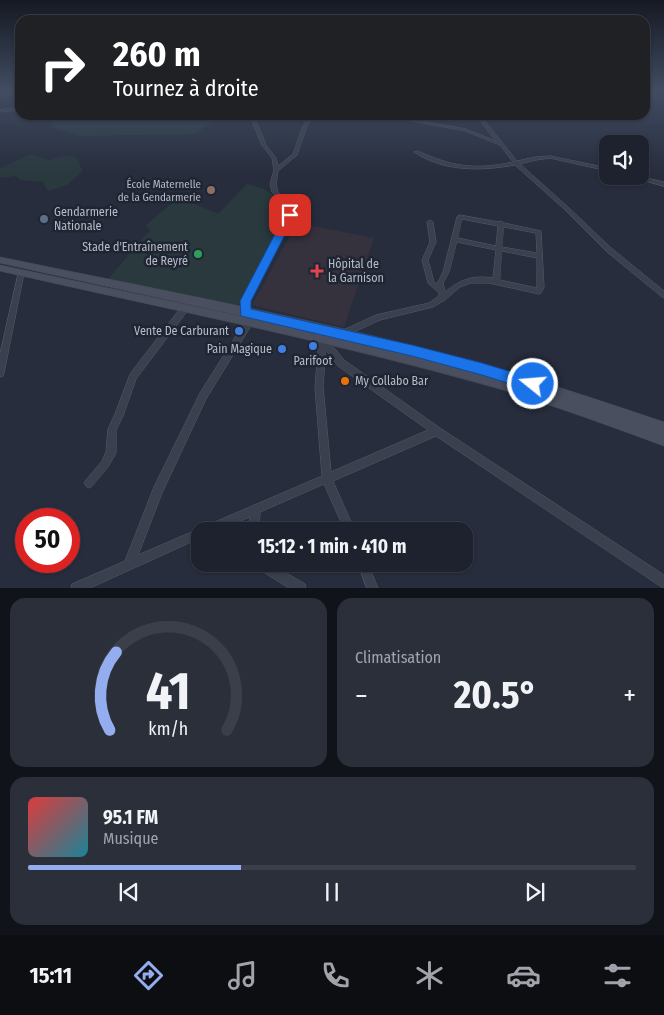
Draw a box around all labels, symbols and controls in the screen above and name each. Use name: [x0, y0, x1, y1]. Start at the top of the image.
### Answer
text: 260 m: [113, 33, 201, 75]
icon: right: [30, 35, 95, 100]
text: Tournez à droite: [113, 75, 259, 102]
map controls: [599, 135, 649, 185]
button: sound: [599, 135, 649, 185]
place label: École Maternelle de la Gendarmerie: [118, 177, 201, 204]
marker: École Maternelle de la Gendarmerie: [205, 184, 217, 196]
pin: [269, 194, 311, 236]
icon: arrive: [276, 201, 304, 229]
place label: Gendarmerie Nationale: [54, 205, 118, 233]
marker: Gendarmerie Nationale: [38, 213, 50, 225]
place label: Stade d'Entraînement de Reyré: [82, 240, 188, 268]
marker: Stade d'Entraînement de Reyré: [192, 248, 204, 260]
place label: Hôpital de la Garnison: [328, 257, 384, 285]
marker: Hôpital de la Garnison: [310, 264, 324, 278]
place label: Vente De Carburant: [134, 324, 229, 338]
marker: Vente De Carburant: [233, 325, 245, 337]
marker: Parifoot: [307, 340, 319, 352]
place label: Pain Magique: [207, 342, 272, 356]
marker: Pain Magique: [276, 343, 288, 355]
place label: Parifoot: [294, 354, 332, 368]
position arrow: [506, 357, 558, 409]
place label: My Collabo Bar: [355, 374, 429, 388]
marker: My Collabo Bar: [339, 375, 351, 387]
speed limit sign: 50: [15, 508, 80, 573]
text: 15:12 · 1 min · 410 m: [257, 535, 407, 558]
text: Climatisation: [355, 648, 441, 667]
text: 41: [146, 660, 191, 723]
text: 20.5°: [454, 672, 537, 718]
text: −: [355, 679, 368, 712]
text: +: [623, 679, 636, 712]
text: km/h: [149, 718, 188, 740]
text: 95.1 FM: [103, 806, 158, 829]
text: Musique: [103, 829, 158, 848]
icon: previous: [115, 878, 143, 906]
icon: pause: [318, 878, 346, 906]
icon: next: [521, 878, 549, 906]
icon: directions: [131, 958, 166, 993]
icon: music: [225, 958, 260, 993]
icon: phone: [318, 958, 353, 993]
icon: climate: [412, 958, 447, 993]
icon: car: [506, 958, 541, 993]
icon: filters: [600, 958, 635, 993]
text: 15:11: [29, 962, 72, 989]

